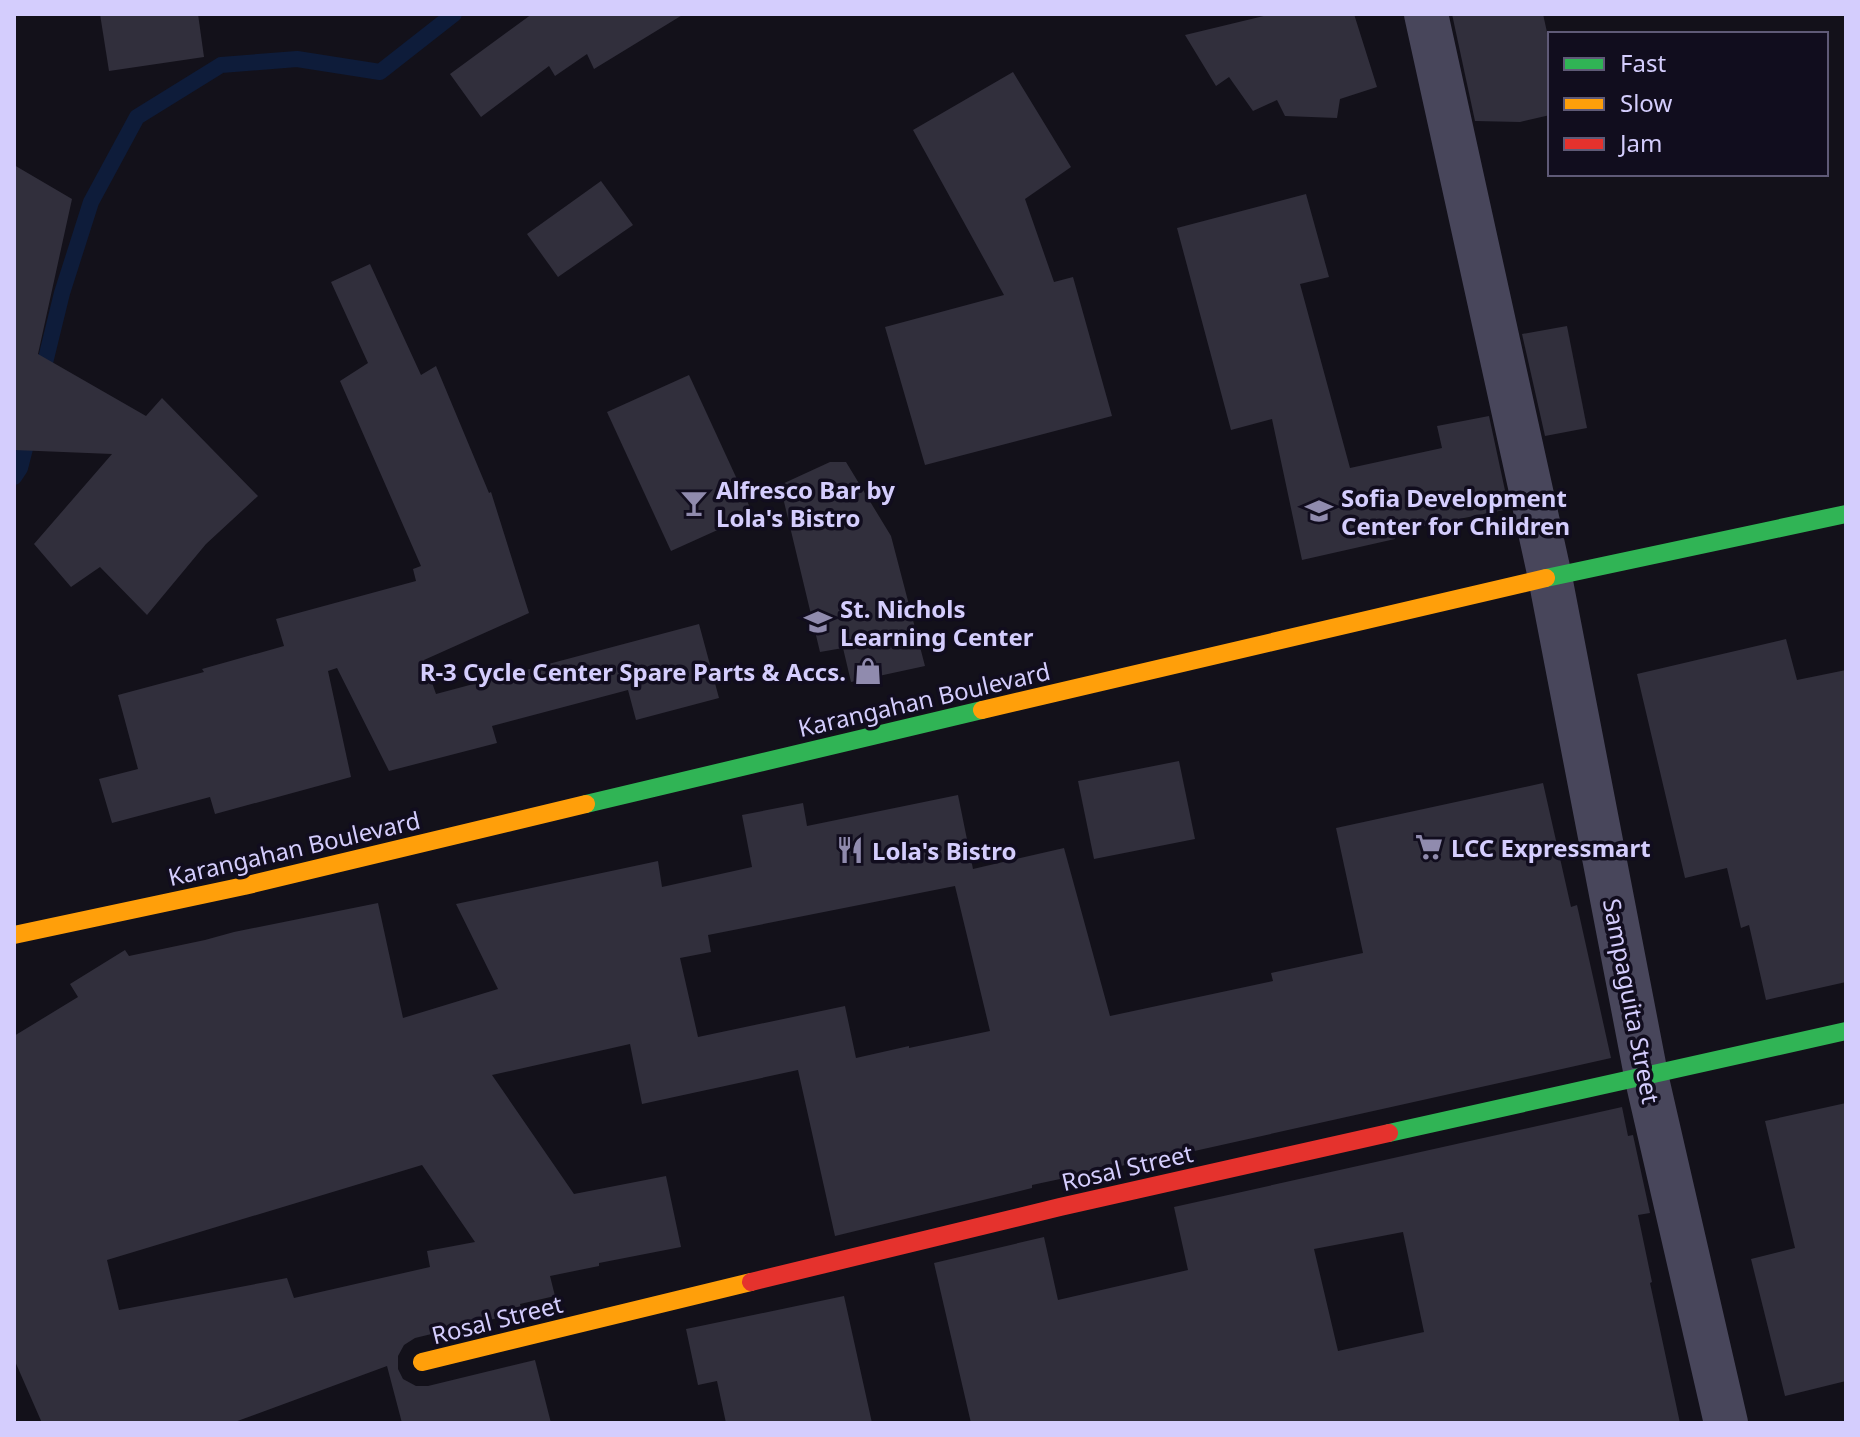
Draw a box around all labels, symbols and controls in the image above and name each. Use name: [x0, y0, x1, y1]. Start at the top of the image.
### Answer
legend: [1548, 32, 1828, 176]
text: Fast: [1620, 46, 1666, 79]
text: Slow: [1620, 86, 1672, 119]
text: Jam: [1618, 126, 1662, 159]
place label: Alfresco Bar by Lola's Bistro: [716, 473, 895, 534]
place label: Sofia Development Center for Children: [1341, 481, 1570, 542]
bar icon: Alfresco Bar by Lola's Bistro: [679, 488, 709, 518]
school or university icon: Sofia Development Center for Children: [1304, 496, 1334, 526]
place label: St. Nichols Learning Center: [840, 592, 1034, 653]
school or university icon: St. Nichols Learning Center: [803, 607, 833, 637]
street label: Karangahan Boulevard: [795, 654, 1053, 744]
place label: R-3 Cycle Center Spare Parts & Accs.: [420, 655, 846, 688]
shop icon: R-3 Cycle Center Spare Parts & Accs.: [853, 656, 883, 686]
street label: Karangahan Boulevard: [165, 803, 423, 893]
place label: LCC Expressmart: [1451, 831, 1651, 864]
supermarket icon: LCC Expressmart: [1414, 832, 1444, 862]
place label: Lola's Bistro: [872, 834, 1017, 867]
restaurant icon: Lola's Bistro: [835, 835, 865, 865]
street label: Sampaguita Street: [1596, 896, 1668, 1107]
street label: Rosal Street: [1058, 1136, 1196, 1198]
street label: Rosal Street: [428, 1287, 566, 1351]

